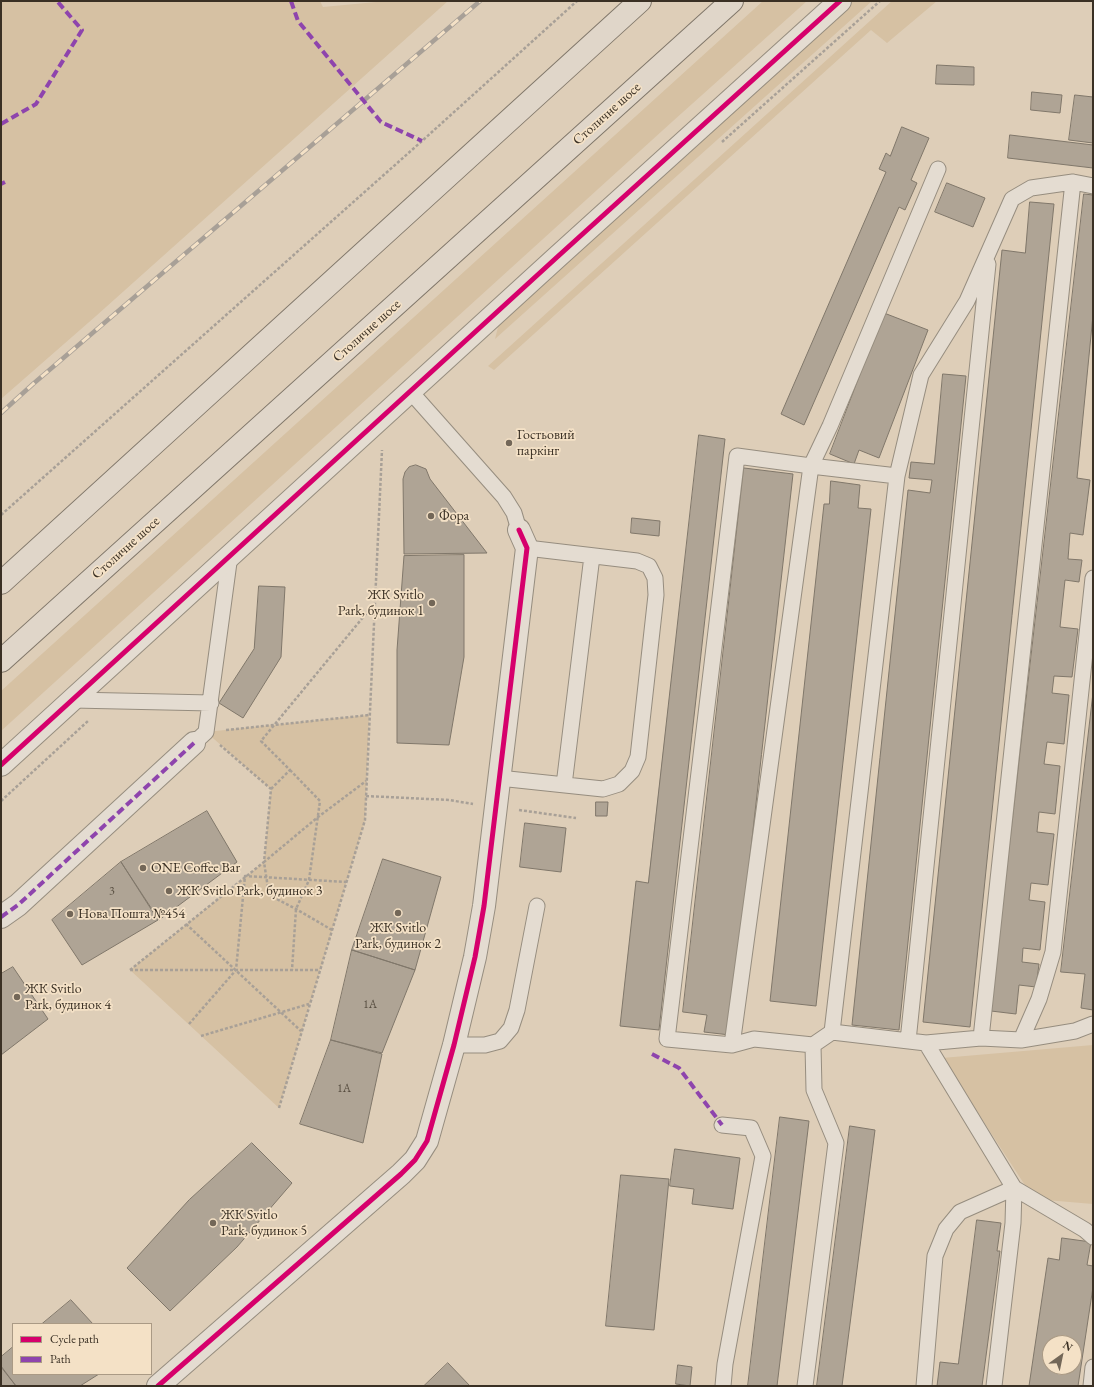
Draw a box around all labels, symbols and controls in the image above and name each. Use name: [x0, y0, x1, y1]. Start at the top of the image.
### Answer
street label: Столичне шосе: [570, 79, 644, 149]
street label: Столичне шосе: [330, 296, 404, 366]
place label: Гостьовий паркінг: [517, 427, 575, 460]
marker: Гостьовий паркінг: [504, 438, 514, 448]
place label: Фора: [439, 508, 469, 524]
marker: Фора: [426, 511, 436, 521]
street label: Столичне шосе: [89, 513, 163, 583]
place label: ЖК Svitlo Park, будинок 1: [338, 587, 424, 620]
marker: ЖК Svitlo Park, будинок 1: [427, 598, 437, 608]
place label: ONE Coffee Bar: [151, 860, 240, 876]
marker: ONE Coffee Bar: [138, 863, 148, 873]
place label: ЖК Svitlo Park, будинок 3: [177, 883, 322, 899]
house number: 3: [109, 885, 115, 899]
marker: ЖК Svitlo Park, будинок 3: [164, 886, 174, 896]
place label: Нова Пошта №454: [78, 906, 185, 922]
marker: ЖК Svitlo Park, будинок 2: [393, 908, 403, 918]
marker: Нова Пошта №454: [65, 909, 75, 919]
place label: ЖК Svitlo Park, будинок 2: [355, 920, 441, 952]
place label: ЖК Svitlo Park, будинок 4: [25, 981, 111, 1014]
marker: ЖК Svitlo Park, будинок 4: [12, 992, 22, 1002]
house number: 1А: [363, 998, 377, 1012]
house number: 1А: [337, 1082, 351, 1096]
place label: ЖК Svitlo Park, будинок 5: [221, 1207, 307, 1240]
marker: ЖК Svitlo Park, будинок 5: [208, 1218, 218, 1228]
legend: [12, 1323, 152, 1375]
text: Cycle path: [50, 1331, 99, 1347]
north arrow: [1042, 1335, 1082, 1375]
text: N: [1060, 1337, 1076, 1354]
text: Path: [50, 1351, 71, 1367]

